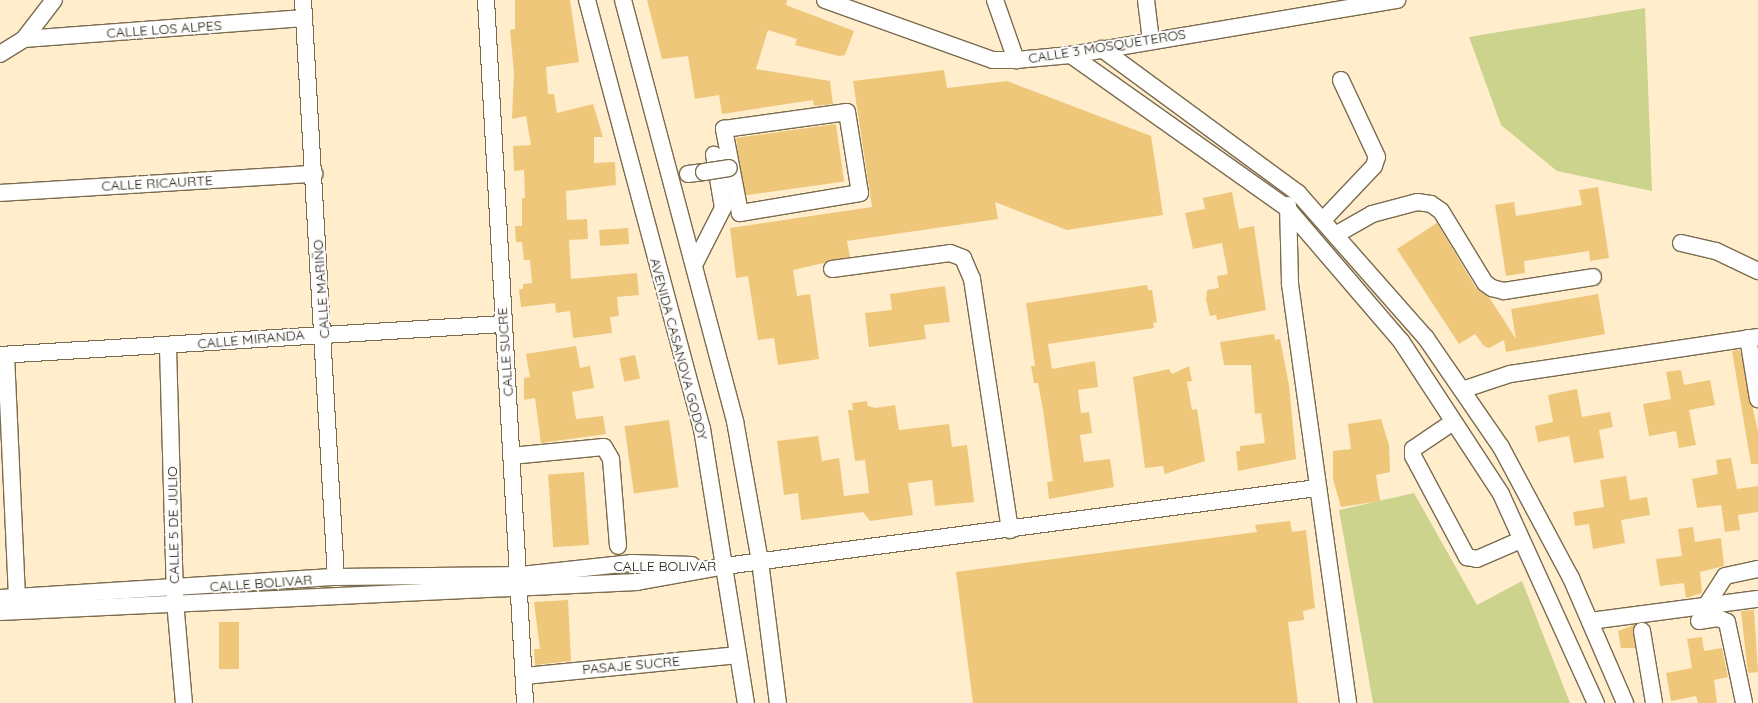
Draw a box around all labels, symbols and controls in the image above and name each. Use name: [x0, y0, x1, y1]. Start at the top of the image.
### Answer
street label: CALLE LOS ALPES: [106, 17, 222, 41]
street label: CALLE 3 MOSQUETEROS: [1027, 25, 1187, 67]
street label: CALLE RICAURTE: [101, 172, 213, 194]
street label: CALLE MARIÑO: [309, 239, 333, 339]
street label: AVENIDA CASANOVA GODOY: [647, 256, 711, 442]
street label: CALLE SUCRE: [494, 307, 516, 397]
street label: CALLE MIRANDA: [197, 326, 305, 352]
street label: CALLE 5 DE JULIO: [164, 466, 182, 584]
street label: CALLE BOLIVAR: [614, 558, 716, 574]
street label: CALLE BOLIVAR: [209, 571, 313, 595]
street label: PASAJE SUCRE: [582, 652, 680, 678]

